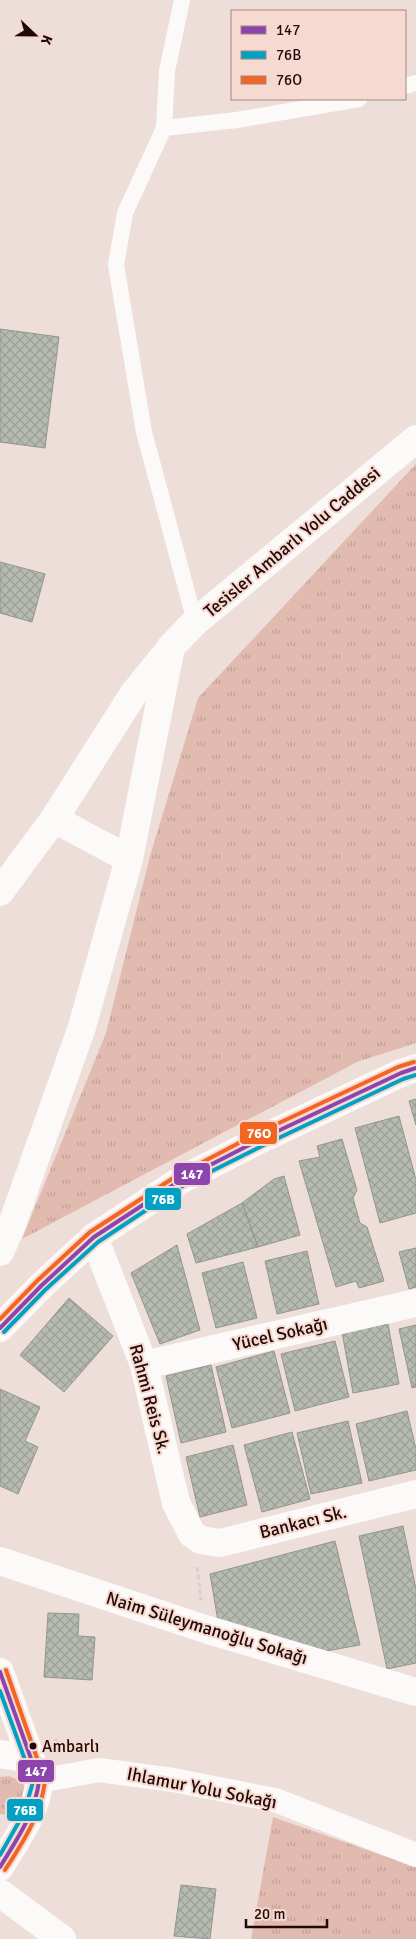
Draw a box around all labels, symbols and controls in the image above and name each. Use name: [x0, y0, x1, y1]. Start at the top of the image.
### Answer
north arrow: [10, 10, 60, 60]
legend: [231, 10, 406, 100]
text: 147: [276, 21, 300, 39]
text: K: [37, 32, 56, 47]
text: 76B: [276, 46, 301, 64]
text: 76O: [276, 71, 302, 89]
street label: Tesisler Ambarlı Yolu Caddesi: [199, 462, 385, 622]
line badge: 76O: [239, 1121, 278, 1145]
text: 76O: [247, 1125, 271, 1142]
line badge: 147: [173, 1162, 211, 1186]
text: 147: [181, 1166, 204, 1183]
line badge: 76B: [144, 1187, 182, 1211]
text: 76B: [151, 1191, 175, 1208]
street label: Yücel Sokağı: [230, 1312, 330, 1356]
street label: Rahmi Reis Sk.: [125, 1342, 175, 1456]
street label: Bankacı Sk.: [257, 1501, 349, 1543]
street label: Naim Süleymanoğlu Sokağı: [104, 1587, 310, 1669]
place label: Ambarlı: [42, 1736, 99, 1757]
marker: Ambarlı: [28, 1741, 38, 1751]
line badge: 147: [17, 1759, 55, 1783]
text: 147: [25, 1763, 48, 1780]
street label: Ihlamur Yolu Sokağı: [125, 1763, 279, 1813]
line badge: 76B: [6, 1798, 44, 1822]
text: 76B: [13, 1802, 37, 1819]
scale bar: [246, 1896, 327, 1928]
text: 20 m: [254, 1905, 285, 1923]

